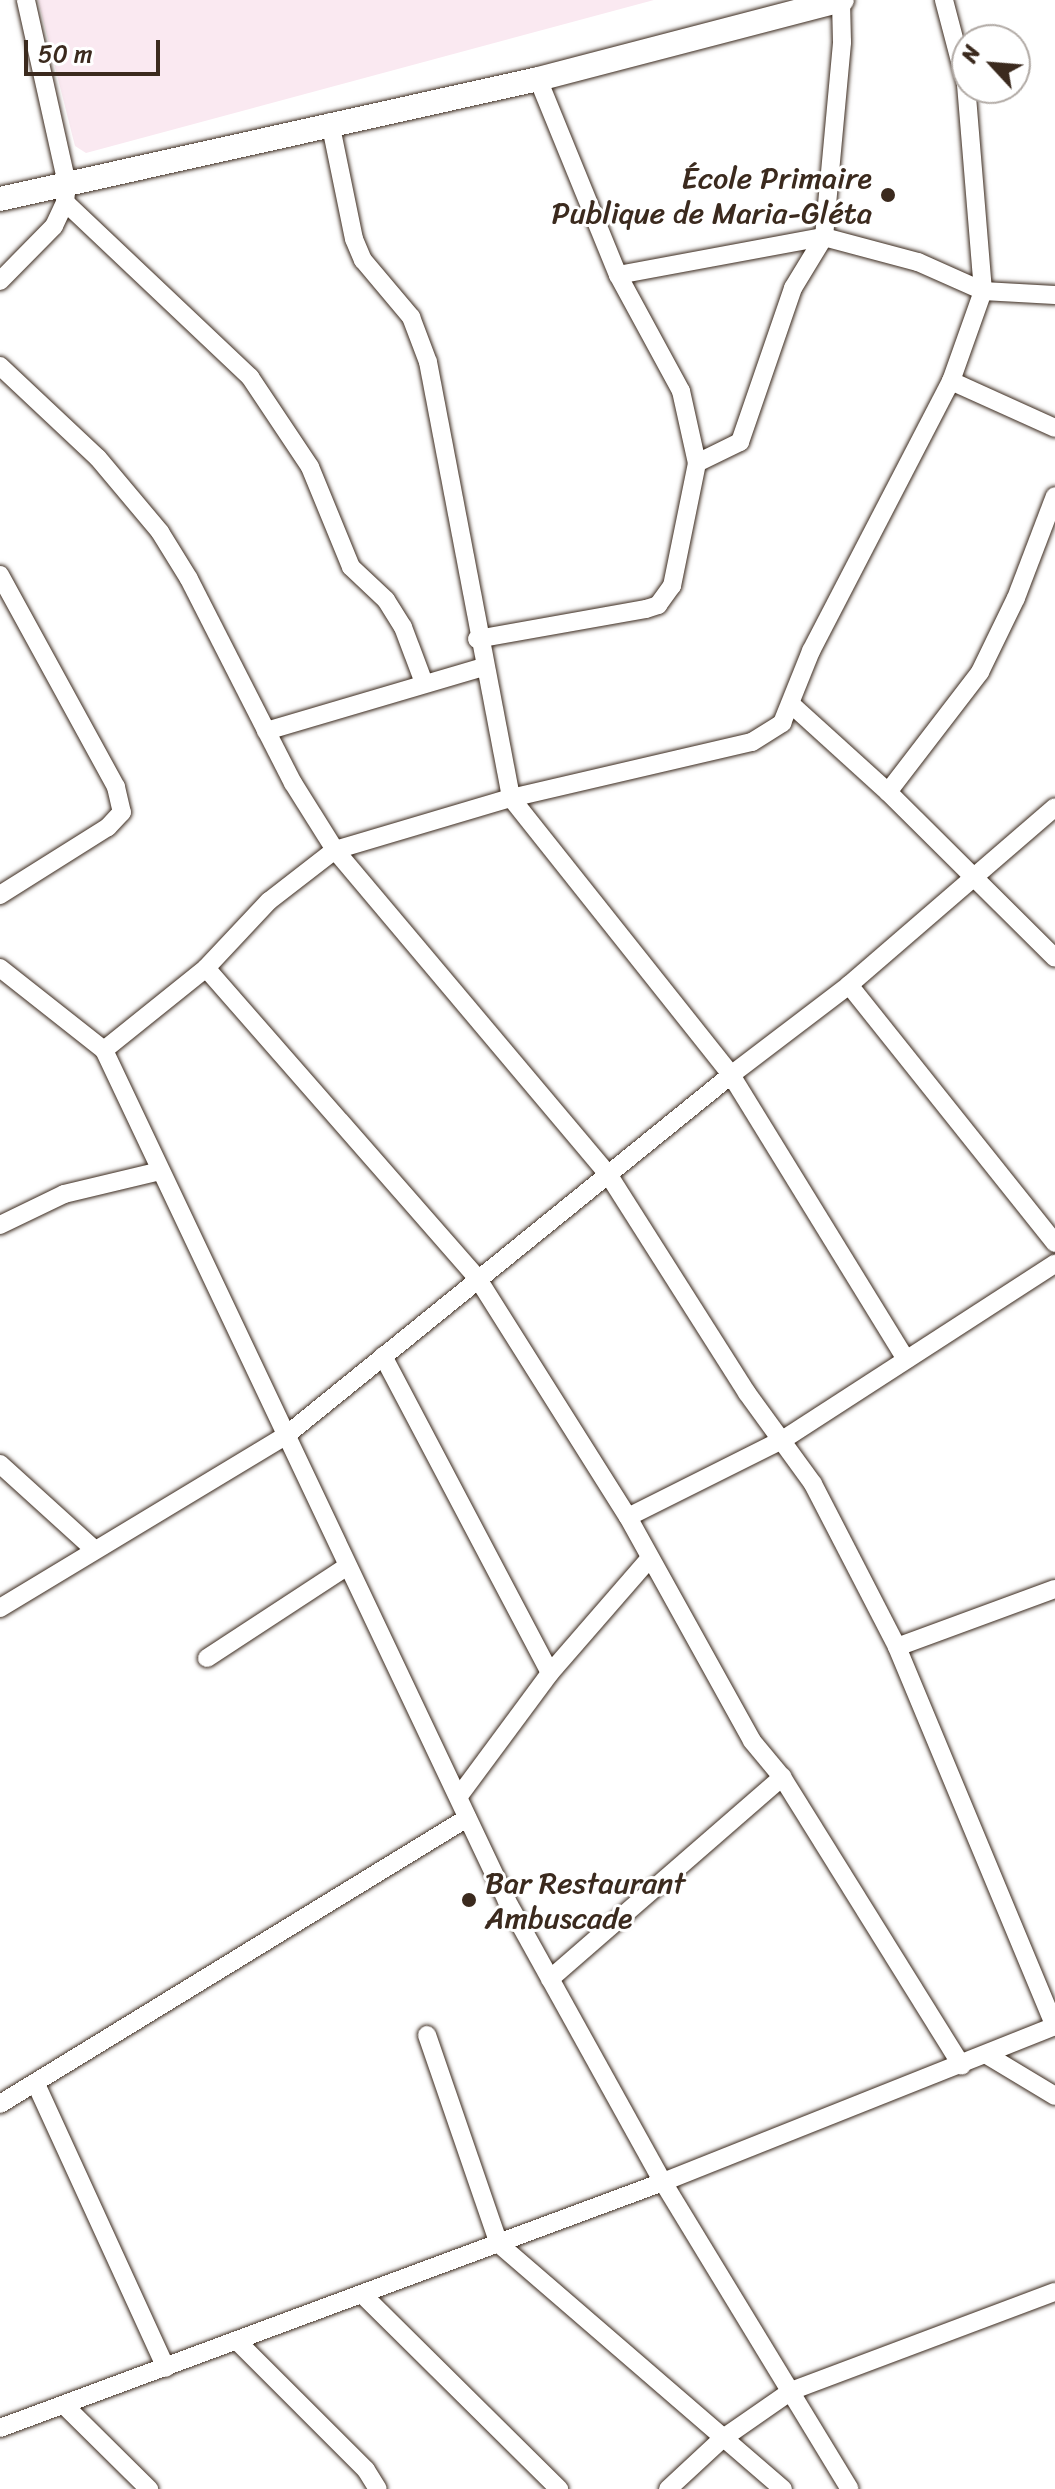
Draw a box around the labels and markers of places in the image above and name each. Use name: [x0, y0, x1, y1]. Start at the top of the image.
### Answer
place label: École Primaire Publique de Maria-Gléta: [553, 160, 872, 230]
marker: École Primaire Publique de Maria-Gléta: [879, 186, 897, 204]
place label: Bar Restaurant Ambuscade: [485, 1865, 687, 1936]
marker: Bar Restaurant Ambuscade: [460, 1891, 478, 1909]

